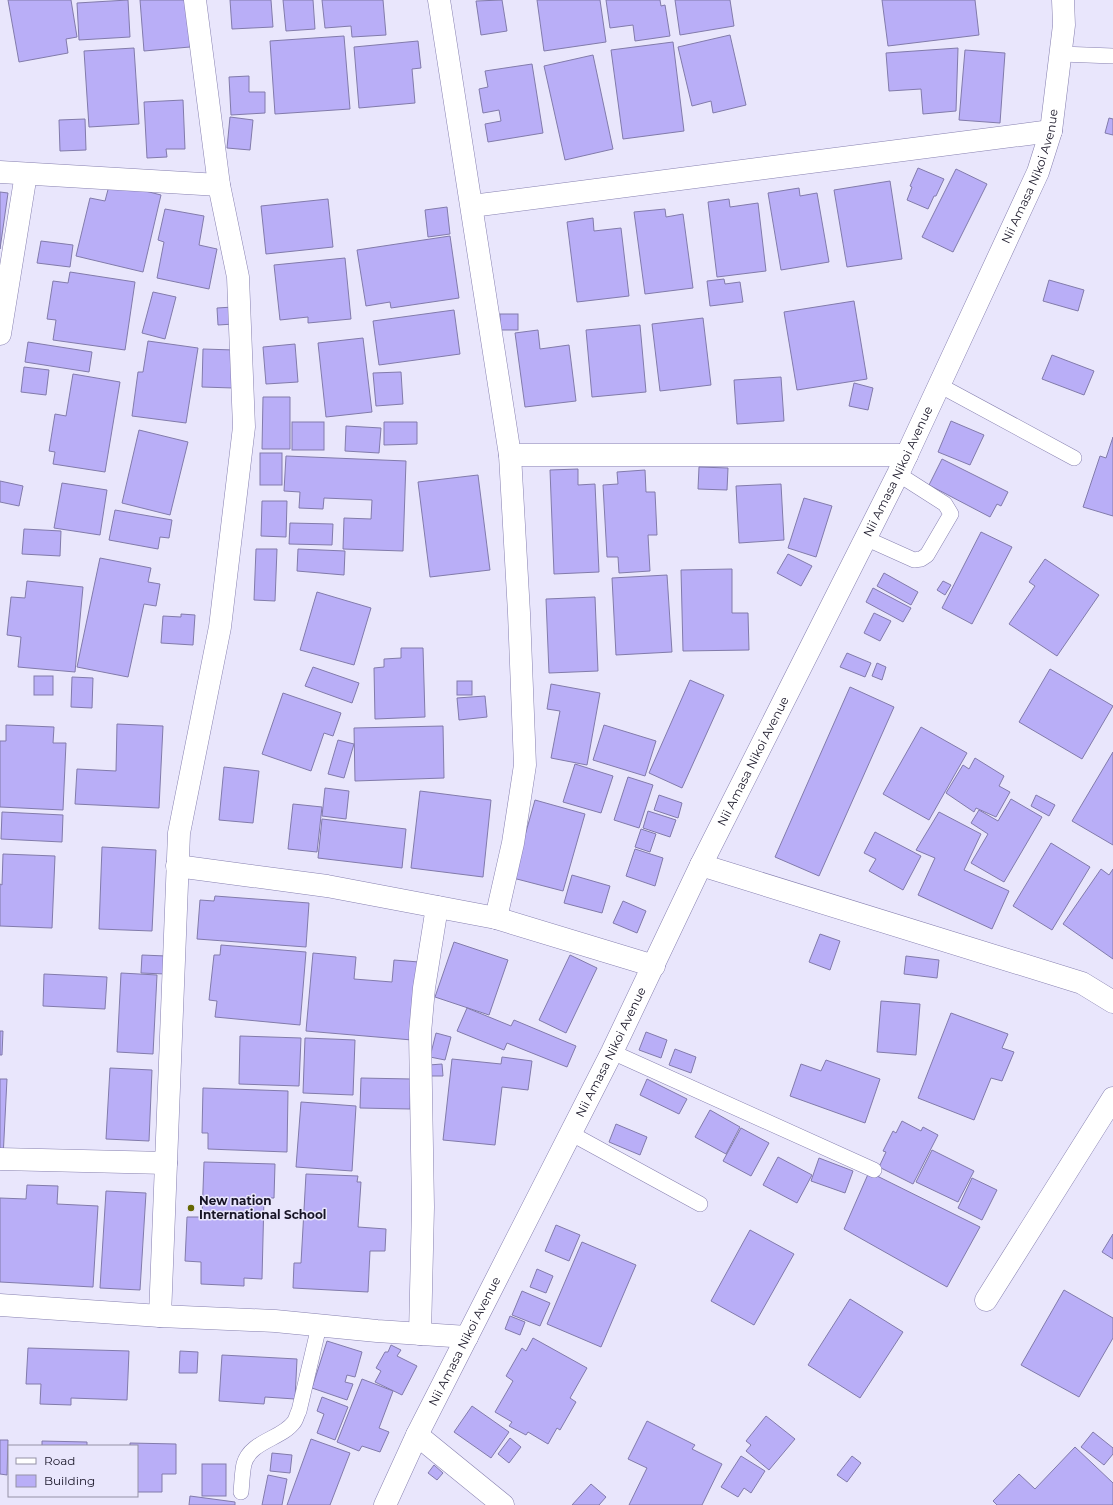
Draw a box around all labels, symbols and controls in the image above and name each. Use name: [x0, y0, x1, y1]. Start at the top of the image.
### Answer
street label: Nii Amasa Nikoi Avenue: [998, 108, 1061, 246]
street label: Nii Amasa Nikoi Avenue: [860, 404, 935, 539]
street label: Nii Amasa Nikoi Avenue: [714, 694, 792, 828]
street label: Nii Amasa Nikoi Avenue: [572, 985, 649, 1120]
place label: New nation International School: [199, 1193, 326, 1222]
marker: New nation International School: [186, 1203, 196, 1213]
street label: Nii Amasa Nikoi Avenue: [425, 1274, 503, 1408]
legend: [8, 1445, 138, 1497]
text: Road: [44, 1453, 75, 1468]
text: Building: [44, 1473, 95, 1488]

